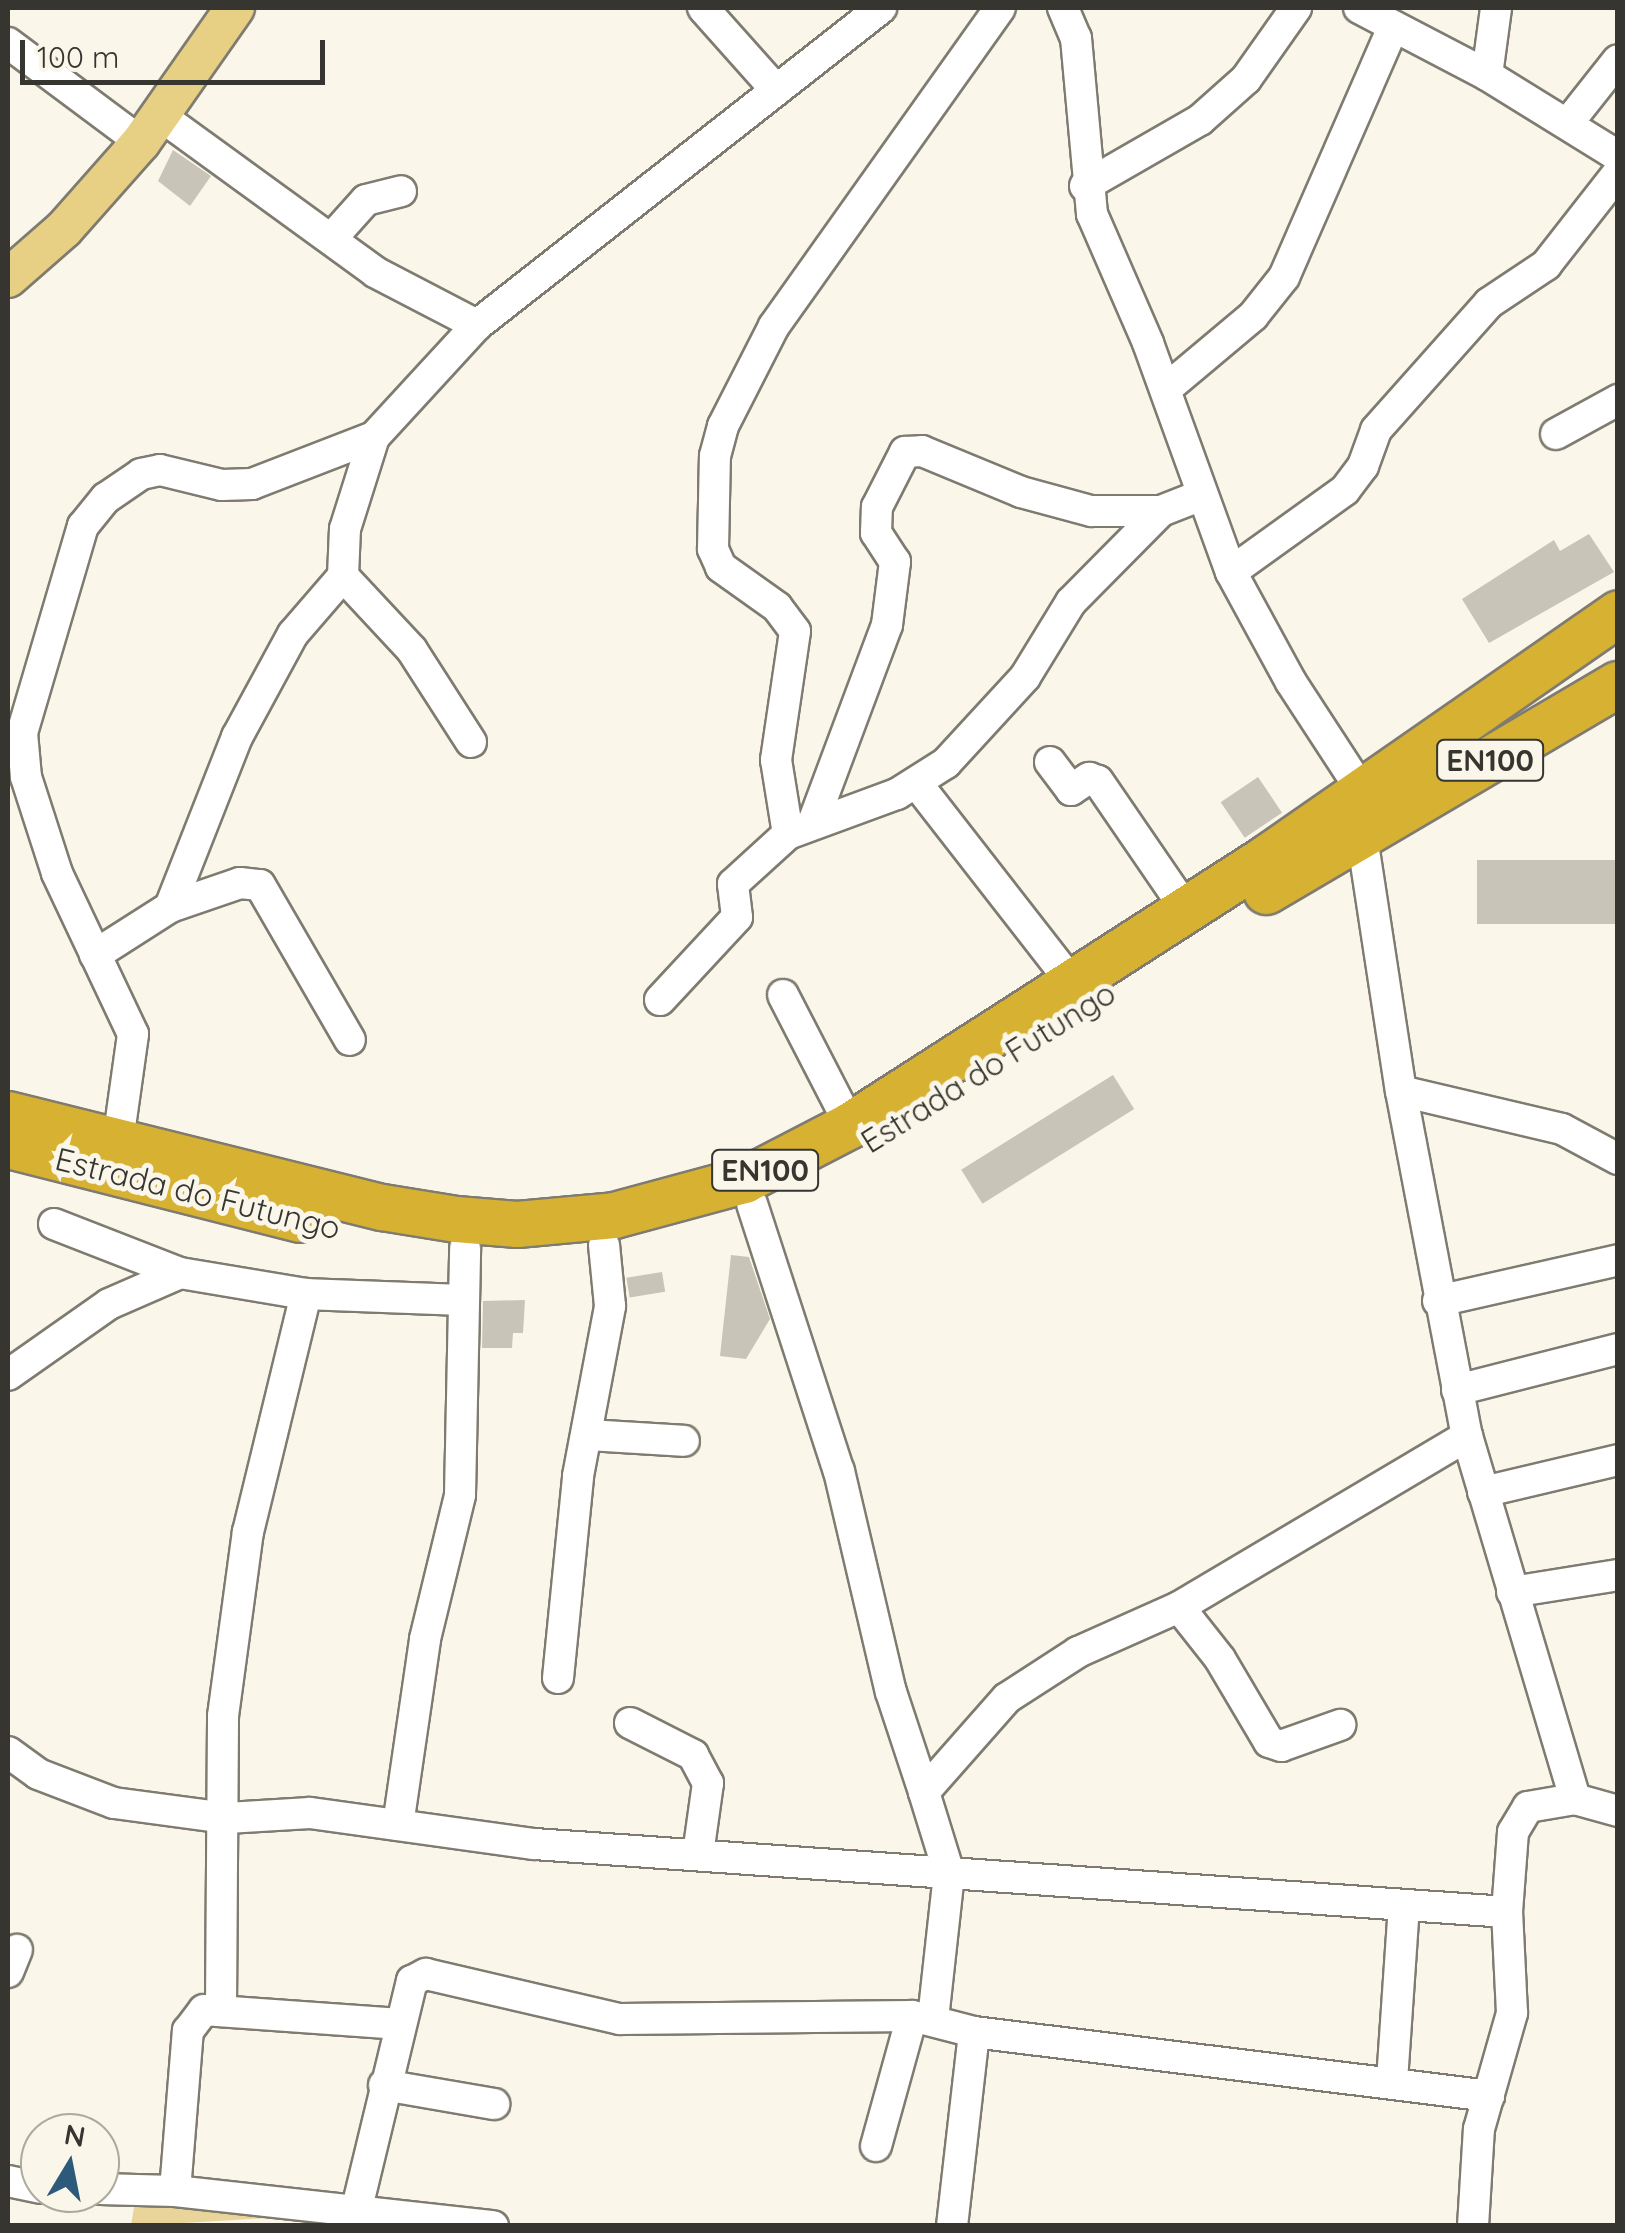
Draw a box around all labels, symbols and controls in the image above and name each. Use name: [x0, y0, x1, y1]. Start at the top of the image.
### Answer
scale bar: [25, 20, 330, 82]
text: 100 m: [37, 38, 119, 76]
road number: EN100: [1435, 735, 1545, 785]
street label: Estrada do Futungo: [854, 973, 1122, 1161]
street label: Estrada do Futungo: [52, 1139, 344, 1247]
road number: EN100: [710, 1145, 820, 1195]
north arrow: [20, 2113, 120, 2213]
text: N: [62, 2116, 88, 2154]

